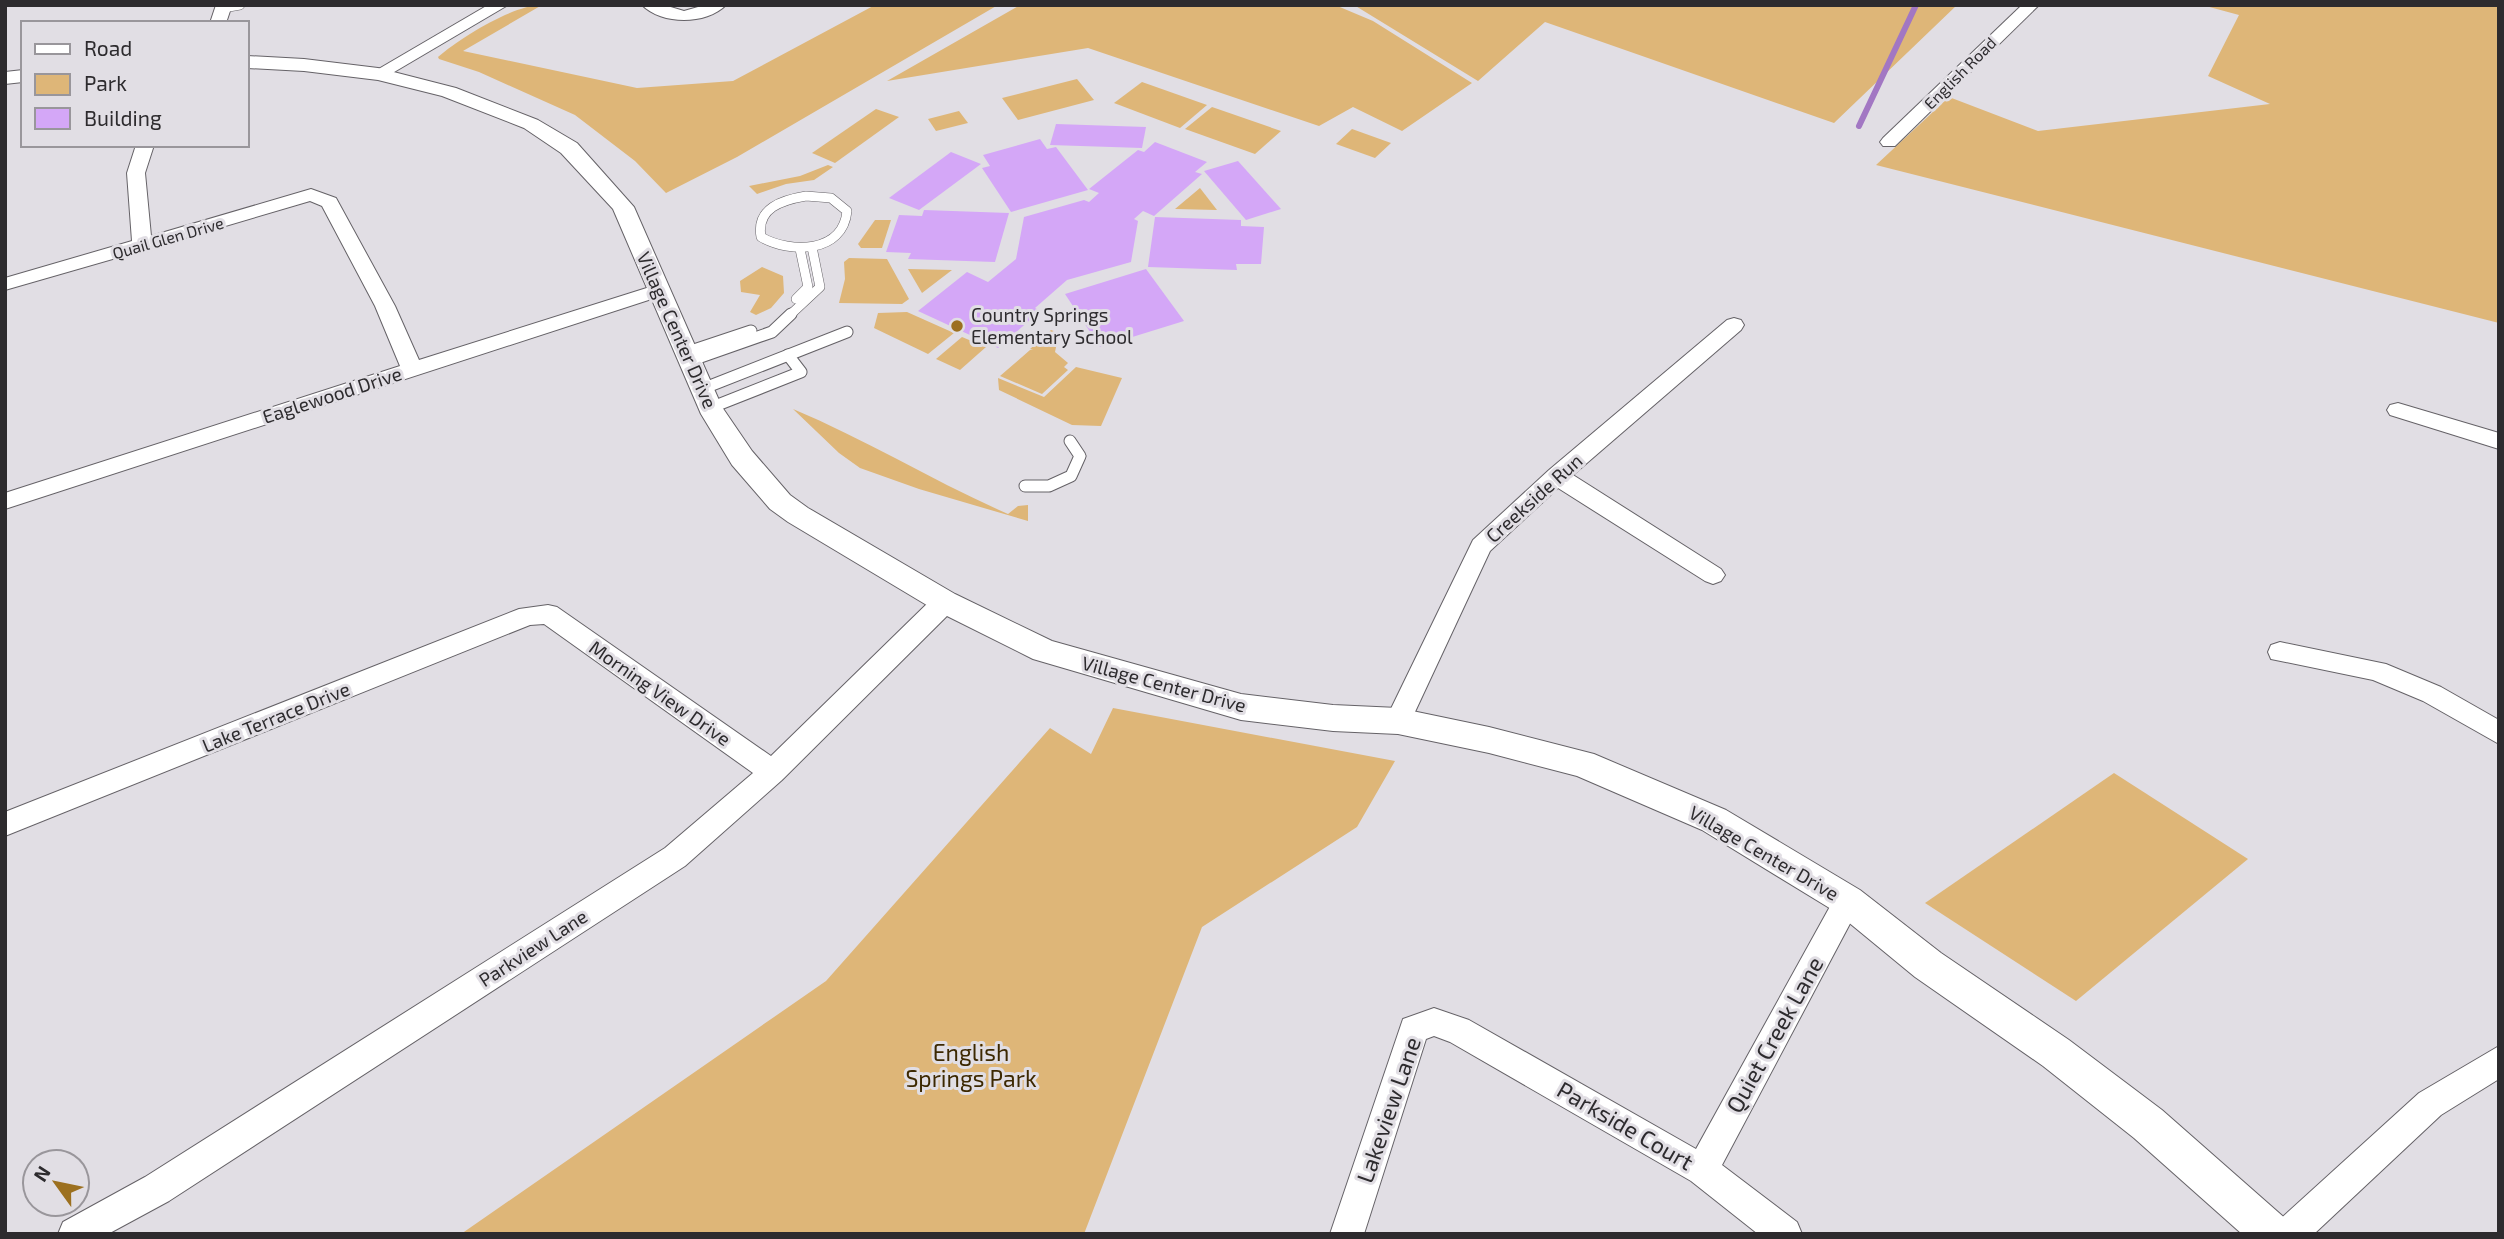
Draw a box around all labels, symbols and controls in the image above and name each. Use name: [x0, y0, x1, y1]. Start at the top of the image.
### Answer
legend: [21, 21, 248, 147]
street label: English Road: [1920, 33, 2000, 113]
text: Road: [84, 35, 132, 60]
text: Park: [84, 70, 127, 95]
text: Building: [84, 105, 162, 130]
street label: Quail Glen Drive: [110, 213, 226, 263]
street label: Village Center Drive: [633, 248, 722, 412]
place label: Country Springs Elementary School: [971, 303, 1133, 348]
marker: Country Springs Elementary School: [949, 318, 965, 334]
street label: Eaglewood Drive: [259, 361, 404, 428]
street label: Creekside Run: [1481, 448, 1587, 547]
street label: Morning View Drive: [585, 635, 735, 750]
street label: Village Center Drive: [1080, 651, 1249, 717]
street label: Lake Terrace Drive: [199, 676, 353, 757]
street label: Village Center Drive: [1685, 800, 1843, 905]
street label: Parkview Lane: [474, 904, 591, 991]
street label: Quiet Creek Lane: [1720, 952, 1829, 1117]
street label: Lakeview Lane: [1350, 1033, 1426, 1186]
park label: English Springs Park: [905, 1038, 1037, 1092]
street label: Parkside Court: [1553, 1075, 1699, 1175]
north arrow: [21, 1148, 91, 1218]
text: N: [28, 1161, 55, 1185]

